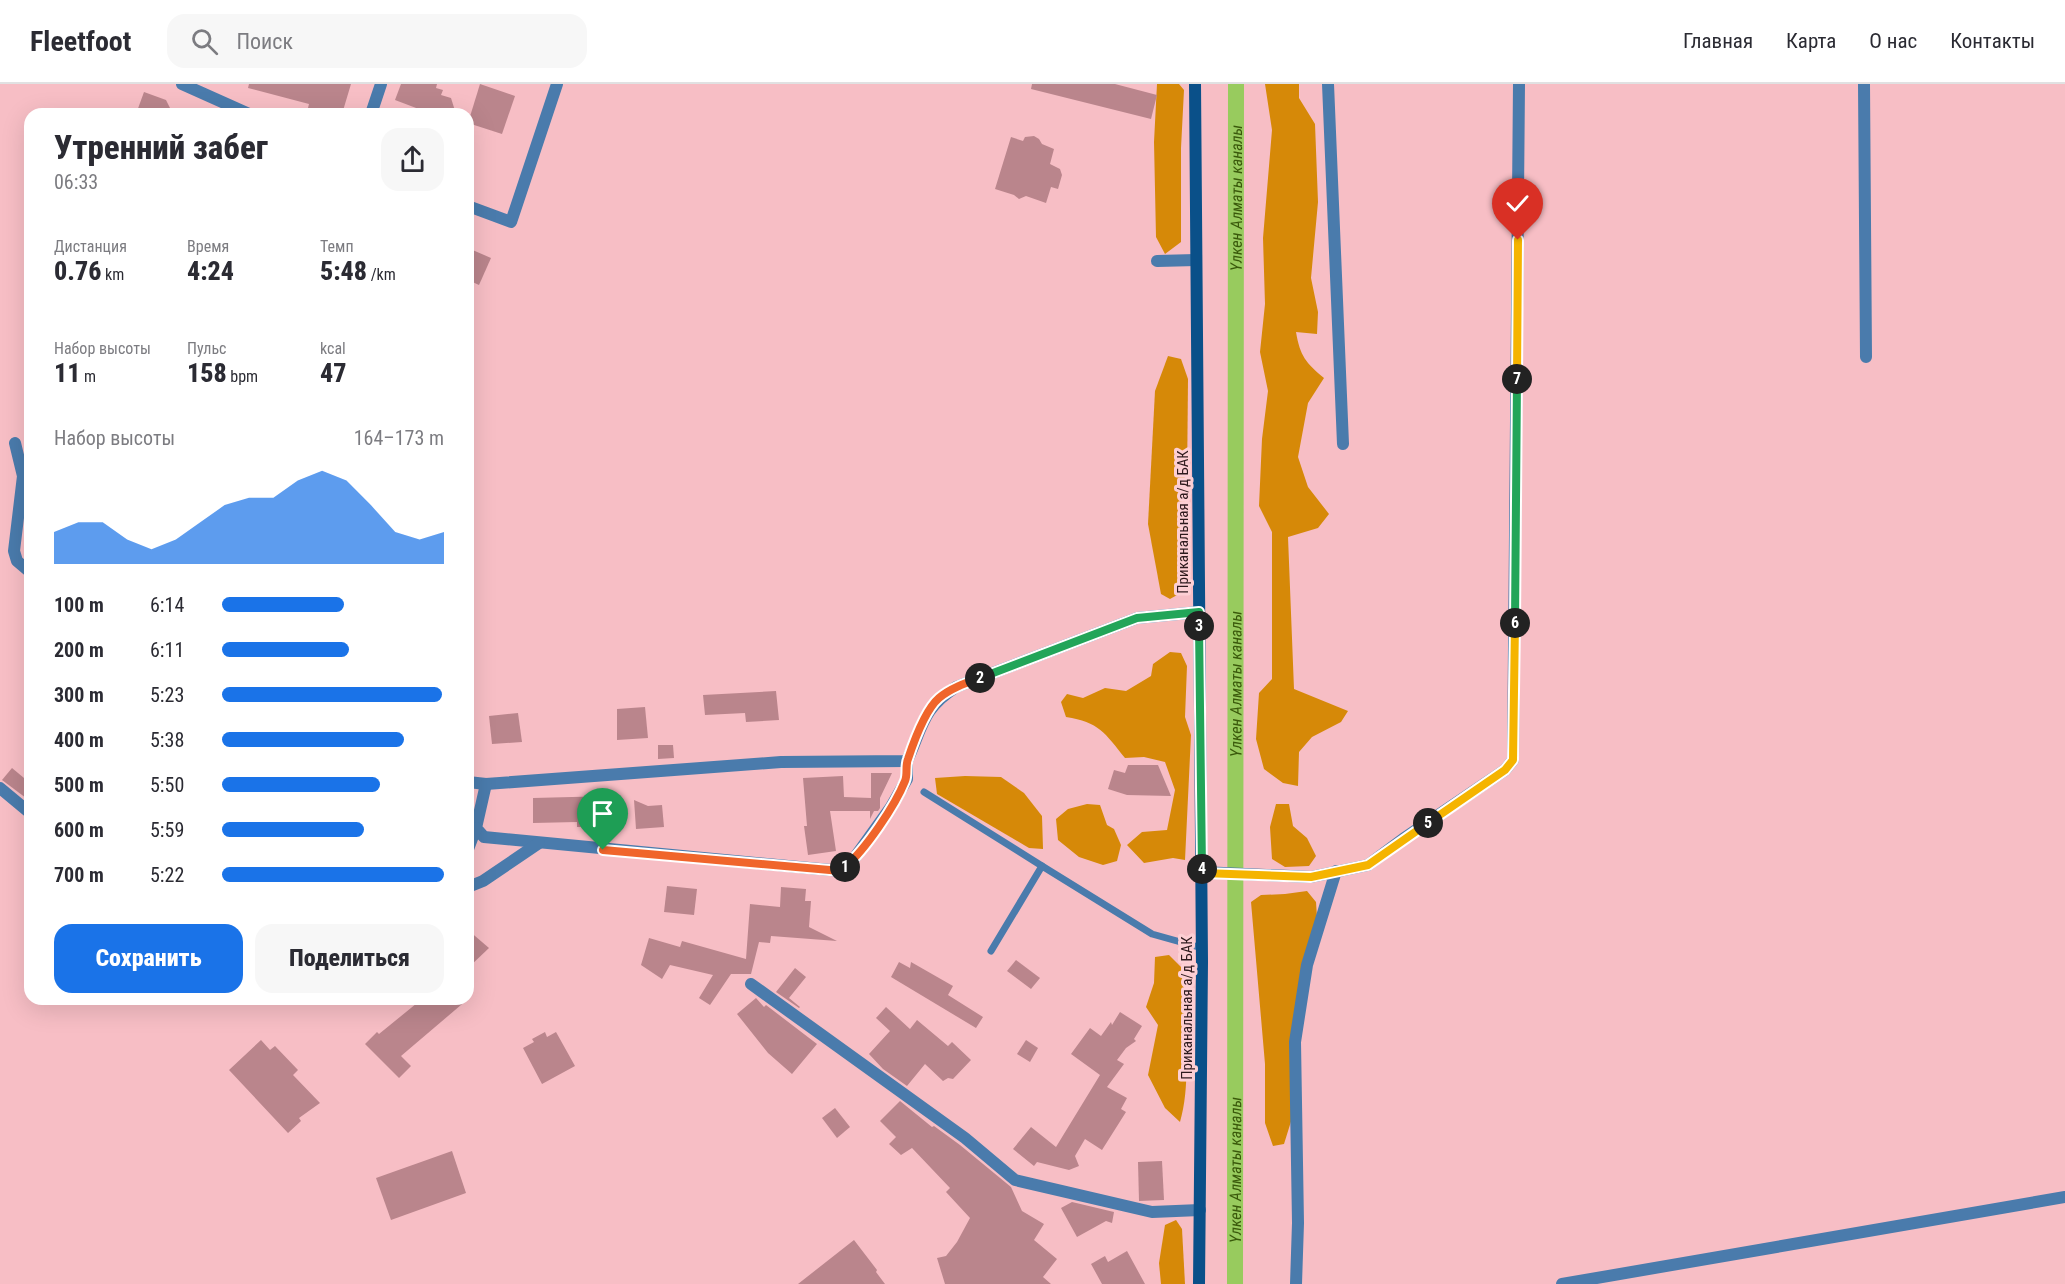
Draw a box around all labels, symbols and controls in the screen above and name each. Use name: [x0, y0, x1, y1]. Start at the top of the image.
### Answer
search box: [167, 14, 587, 68]
text: Fleetfoot: [30, 25, 131, 58]
icon: search: [188, 25, 221, 58]
text: Поиск: [236, 29, 293, 54]
text: Главная: [1683, 29, 1753, 53]
text: Карта: [1786, 29, 1836, 53]
text: О нас: [1869, 29, 1917, 53]
text: Контакты: [1950, 29, 2035, 53]
water label: Үлкен Алматы каналы: [1226, 125, 1245, 271]
text: Утренний забег: [54, 128, 268, 167]
button: share: [381, 128, 444, 191]
text: 06:33: [54, 170, 98, 194]
pin: [1492, 178, 1543, 240]
icon: check: [1501, 187, 1534, 220]
text: Дистанция: [54, 237, 127, 256]
text: Время: [187, 237, 229, 256]
text: Темп: [320, 237, 354, 256]
text: 0.76: [54, 256, 101, 286]
text: 4:24: [187, 256, 234, 286]
text: 5:48: [320, 256, 367, 286]
text: km: [101, 265, 124, 284]
text: /km: [367, 265, 396, 284]
text: Набор высоты: [54, 339, 151, 358]
text: Пульс: [187, 339, 226, 358]
text: kcal: [320, 339, 346, 358]
text: 11: [54, 358, 80, 388]
text: 158: [187, 358, 227, 388]
text: 47: [320, 358, 346, 388]
pin: 7: [1502, 364, 1532, 394]
text: m: [80, 367, 96, 386]
text: bpm: [227, 367, 258, 386]
text: 7: [1513, 369, 1521, 388]
text: Набор высоты: [54, 426, 175, 450]
text: 164–173 m: [354, 426, 444, 450]
street label: Приканальная а/д БАК: [1174, 450, 1192, 594]
text: 100 m: [54, 593, 104, 617]
text: 6:14: [150, 593, 184, 617]
pin: 6: [1500, 608, 1530, 638]
pin: 3: [1184, 611, 1214, 641]
water label: Үлкен Алматы каналы: [1226, 611, 1245, 757]
text: 6: [1511, 613, 1519, 632]
text: 3: [1195, 616, 1203, 635]
text: 200 m: [54, 638, 104, 662]
text: 6:11: [150, 638, 184, 662]
pin: 2: [965, 663, 995, 693]
text: 2: [976, 668, 984, 687]
text: 300 m: [54, 683, 104, 707]
text: 5:23: [150, 683, 184, 707]
text: 400 m: [54, 728, 104, 752]
text: 5:38: [150, 728, 184, 752]
text: 500 m: [54, 773, 104, 797]
text: 5:50: [150, 773, 184, 797]
pin: [577, 788, 628, 850]
icon: arrive: [586, 797, 619, 830]
pin: 5: [1413, 808, 1443, 838]
text: 5: [1424, 813, 1432, 832]
text: 600 m: [54, 818, 104, 842]
text: 5:59: [150, 818, 184, 842]
pin: 1: [830, 852, 860, 882]
pin: 4: [1187, 854, 1217, 884]
text: 1: [841, 857, 849, 876]
text: 4: [1198, 859, 1206, 878]
text: 700 m: [54, 863, 104, 887]
text: 5:22: [150, 863, 184, 887]
button: Сохранить: [54, 924, 243, 993]
button: Поделиться: [255, 924, 444, 993]
street label: Приканальная а/д БАК: [1178, 936, 1196, 1080]
water label: Үлкен Алматы каналы: [1226, 1097, 1245, 1243]

